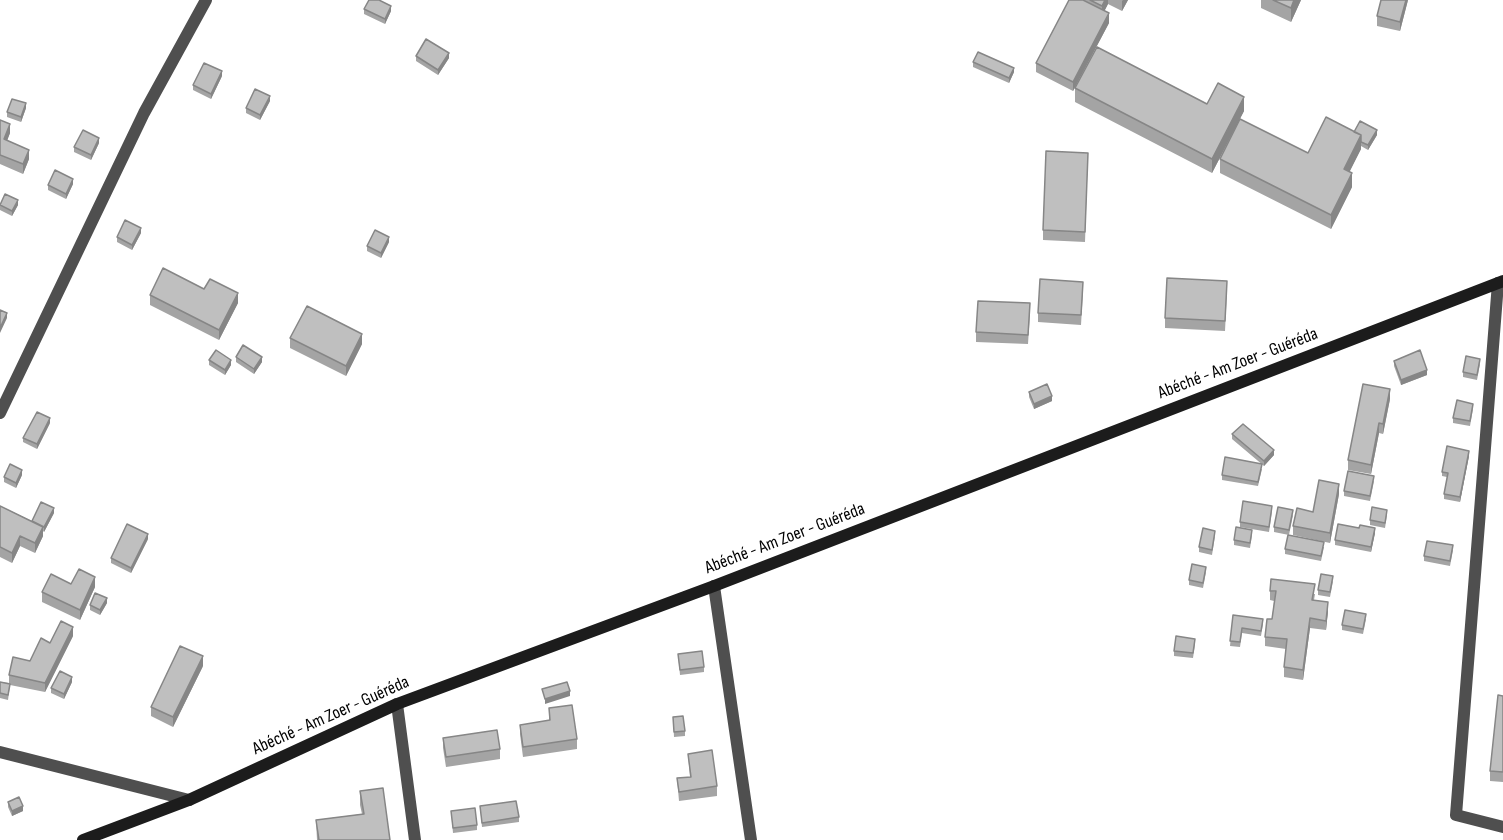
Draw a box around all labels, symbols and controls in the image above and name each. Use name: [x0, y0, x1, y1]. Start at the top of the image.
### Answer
street label: Abéché - Am Zoer - Guéréda: [1155, 324, 1321, 404]
street label: Abéché - Am Zoer - Guéréda: [702, 499, 868, 579]
street label: Abéché - Am Zoer - Guéréda: [249, 672, 413, 760]

